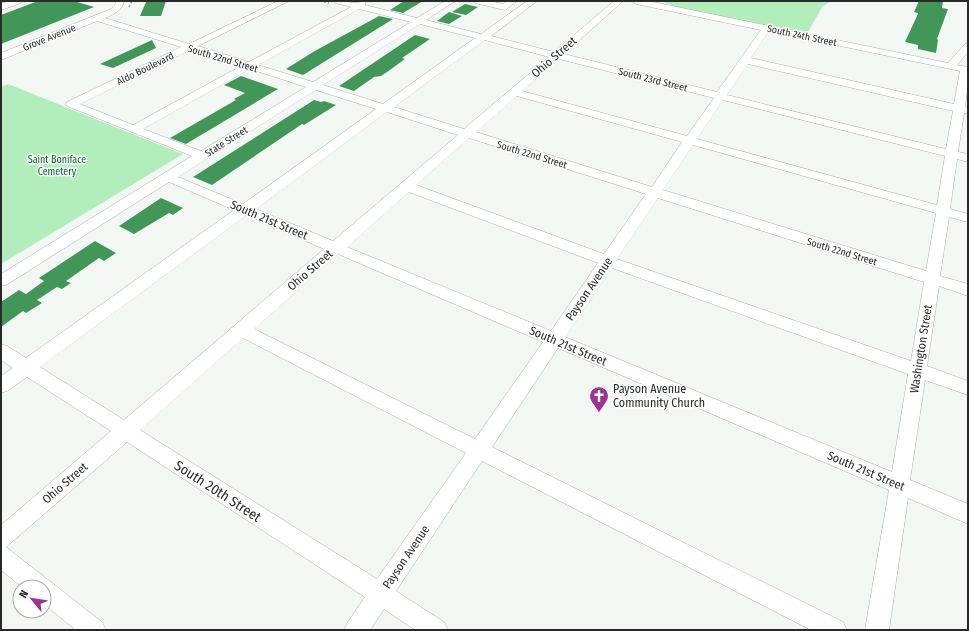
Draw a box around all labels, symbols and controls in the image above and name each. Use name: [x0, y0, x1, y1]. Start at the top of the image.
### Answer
street label: Grove Avenue: [21, 22, 78, 54]
street label: South 24th Street: [766, 23, 838, 49]
street label: Ohio Street: [528, 33, 580, 80]
street label: South 22nd Street: [186, 43, 260, 76]
street label: Aldo Boulevard: [115, 50, 176, 88]
street label: South 23rd Street: [617, 66, 689, 95]
street label: State Street: [203, 124, 251, 160]
street label: South 22nd Street: [495, 139, 569, 172]
park label: Saint Boniface Cemetery: [28, 154, 86, 178]
street label: South 21st Street: [228, 197, 310, 243]
street label: South 22nd Street: [805, 236, 879, 269]
street label: Ohio Street: [284, 246, 336, 293]
street label: Payson Avenue: [563, 255, 615, 323]
street label: Washington Street: [907, 304, 935, 394]
street label: South 21st Street: [527, 323, 609, 369]
place label: Payson Avenue Community Church: [613, 382, 705, 410]
church icon: Payson Avenue Community Church: [588, 385, 610, 413]
street label: South 21st Street: [825, 448, 907, 494]
street label: South 20th Street: [171, 457, 265, 526]
street label: Ohio Street: [39, 459, 91, 506]
street label: Payson Avenue: [380, 523, 432, 591]
north arrow: [12, 579, 52, 619]
text: N: [16, 588, 31, 600]

